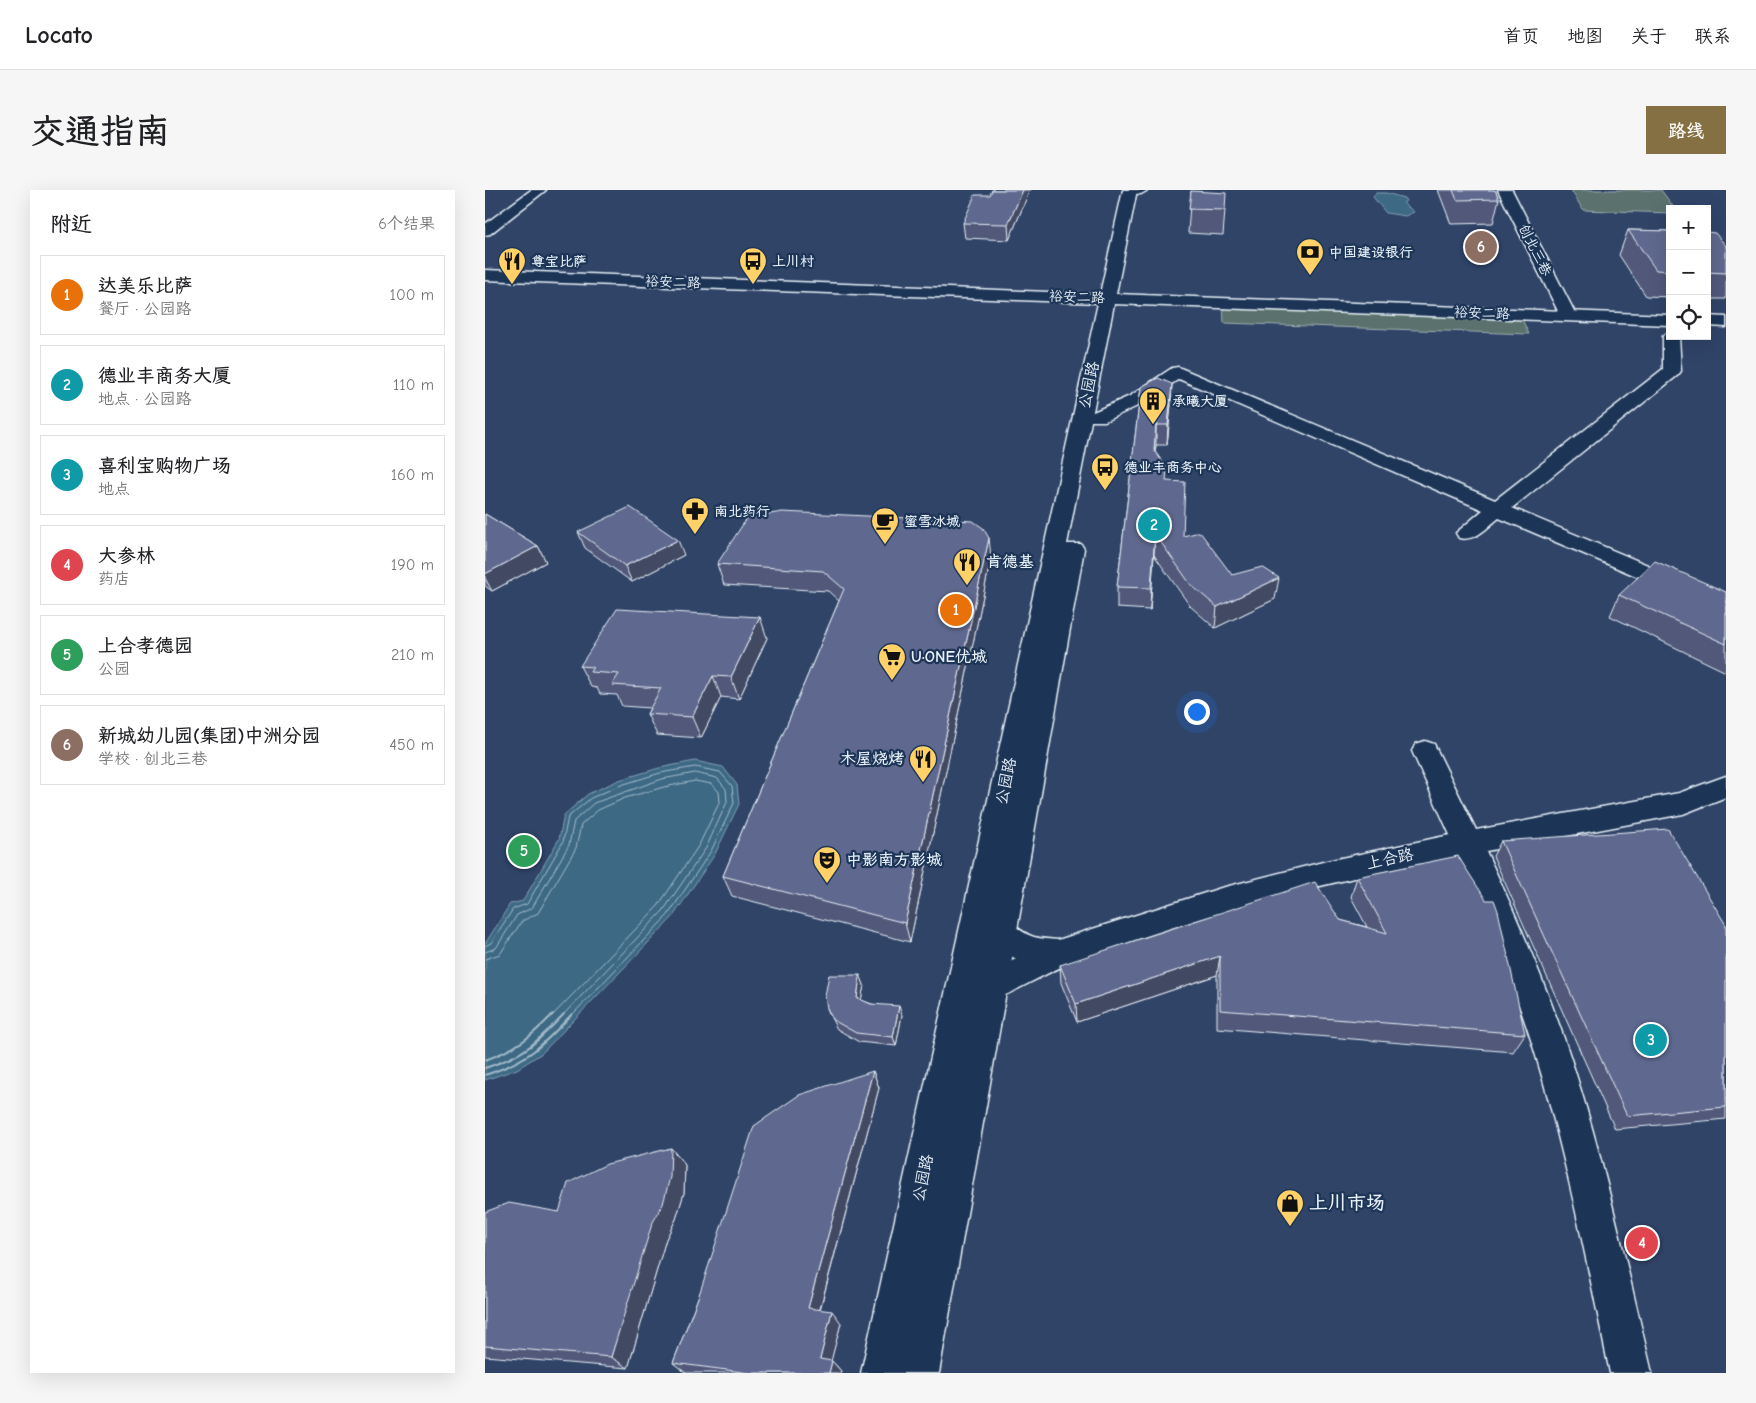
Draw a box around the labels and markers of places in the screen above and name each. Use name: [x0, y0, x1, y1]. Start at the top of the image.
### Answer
pin: 6: [1465, 228, 1497, 266]
bank icon: 中国建设银行: [1295, 237, 1325, 276]
place label: 中国建设银行: [1329, 244, 1413, 261]
restaurant icon: 尊宝比萨: [497, 246, 527, 285]
bus stop icon: 上川村: [738, 246, 768, 285]
place label: 尊宝比萨: [531, 253, 587, 270]
place label: 上川村: [772, 253, 814, 270]
building icon: 承曦大厦: [1138, 386, 1168, 425]
place label: 承曦大厦: [1172, 393, 1228, 410]
bus stop icon: 德业丰商务中心: [1090, 452, 1120, 491]
place label: 德业丰商务中心: [1124, 459, 1222, 476]
pharmacy icon: 南北药行: [680, 496, 710, 535]
place label: 南北药行: [714, 503, 770, 520]
cafe icon: 蜜雪冰城: [870, 506, 900, 545]
pin: 2: [1138, 506, 1170, 544]
place label: 蜜雪冰城: [904, 513, 960, 530]
restaurant icon: 肯德基: [952, 547, 982, 586]
place label: 肯德基: [986, 553, 1034, 571]
pin: 1: [940, 591, 972, 629]
supermarket icon: U·ONE优城: [877, 642, 907, 681]
place label: U·ONE优城: [911, 648, 987, 666]
restaurant icon: 木屋烧烤: [908, 744, 938, 783]
place label: 木屋烧烤: [840, 750, 904, 768]
pin: 5: [508, 832, 540, 870]
theatre icon: 中影南方影城: [812, 845, 842, 884]
place label: 中影南方影城: [846, 851, 942, 869]
pin: 3: [1635, 1021, 1667, 1059]
shop icon: 上川市场: [1275, 1188, 1305, 1227]
place label: 上川市场: [1309, 1192, 1385, 1214]
pin: 4: [1626, 1224, 1658, 1262]

